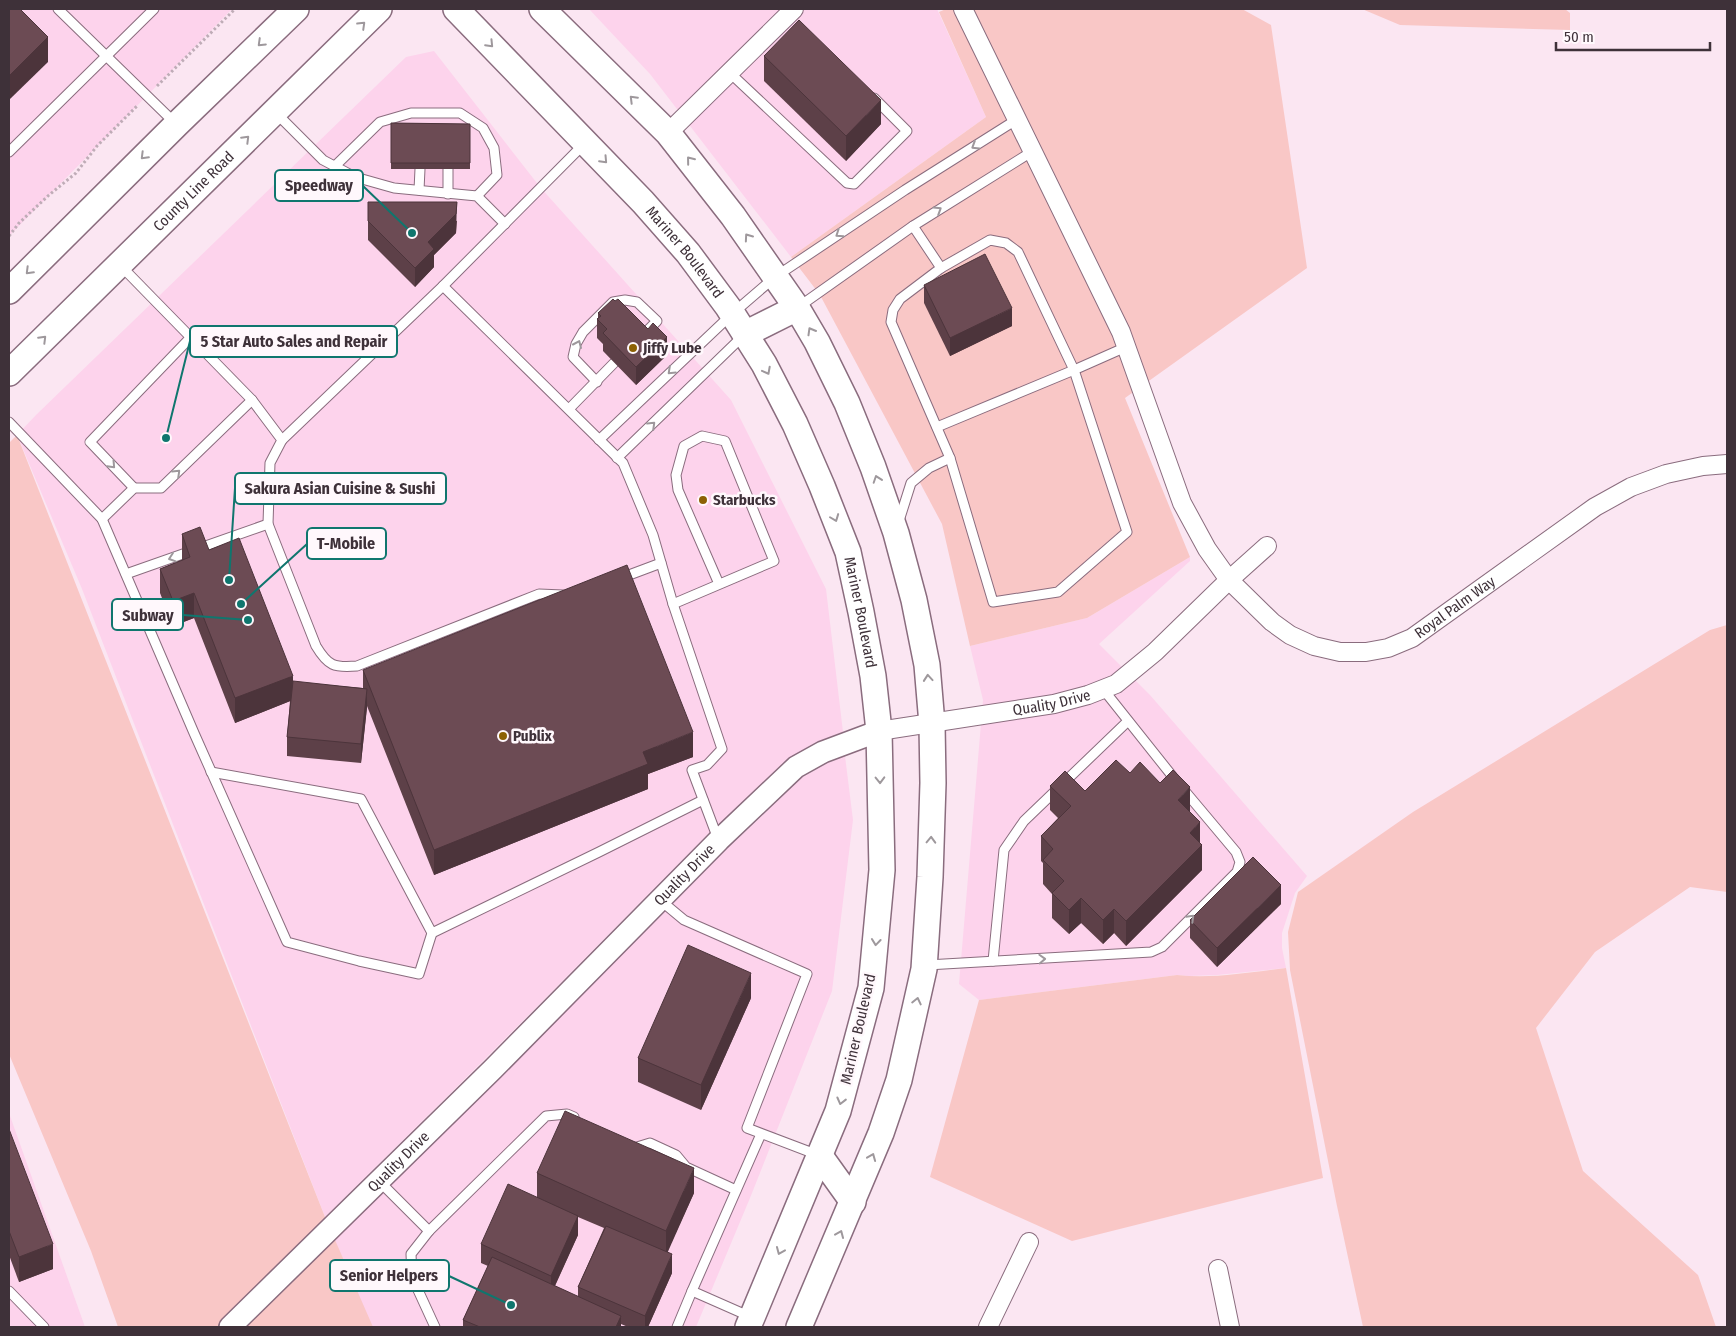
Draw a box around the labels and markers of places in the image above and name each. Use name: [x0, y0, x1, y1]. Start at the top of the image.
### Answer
callout: Speedway: [275, 170, 363, 201]
callout: 5 Star Auto Sales and Repair: [190, 326, 397, 357]
place label: Jiffy Lube: [642, 339, 702, 357]
marker: Jiffy Lube: [627, 342, 639, 354]
callout: Sakura Asian Cuisine & Sushi: [235, 473, 446, 504]
place label: Starbucks: [713, 491, 776, 509]
marker: Starbucks: [697, 494, 709, 506]
callout: T-Mobile: [307, 528, 386, 559]
callout: Subway: [112, 599, 183, 630]
place label: Publix: [513, 727, 553, 745]
marker: Publix: [497, 730, 509, 742]
callout: Senior Helpers: [330, 1260, 449, 1291]

